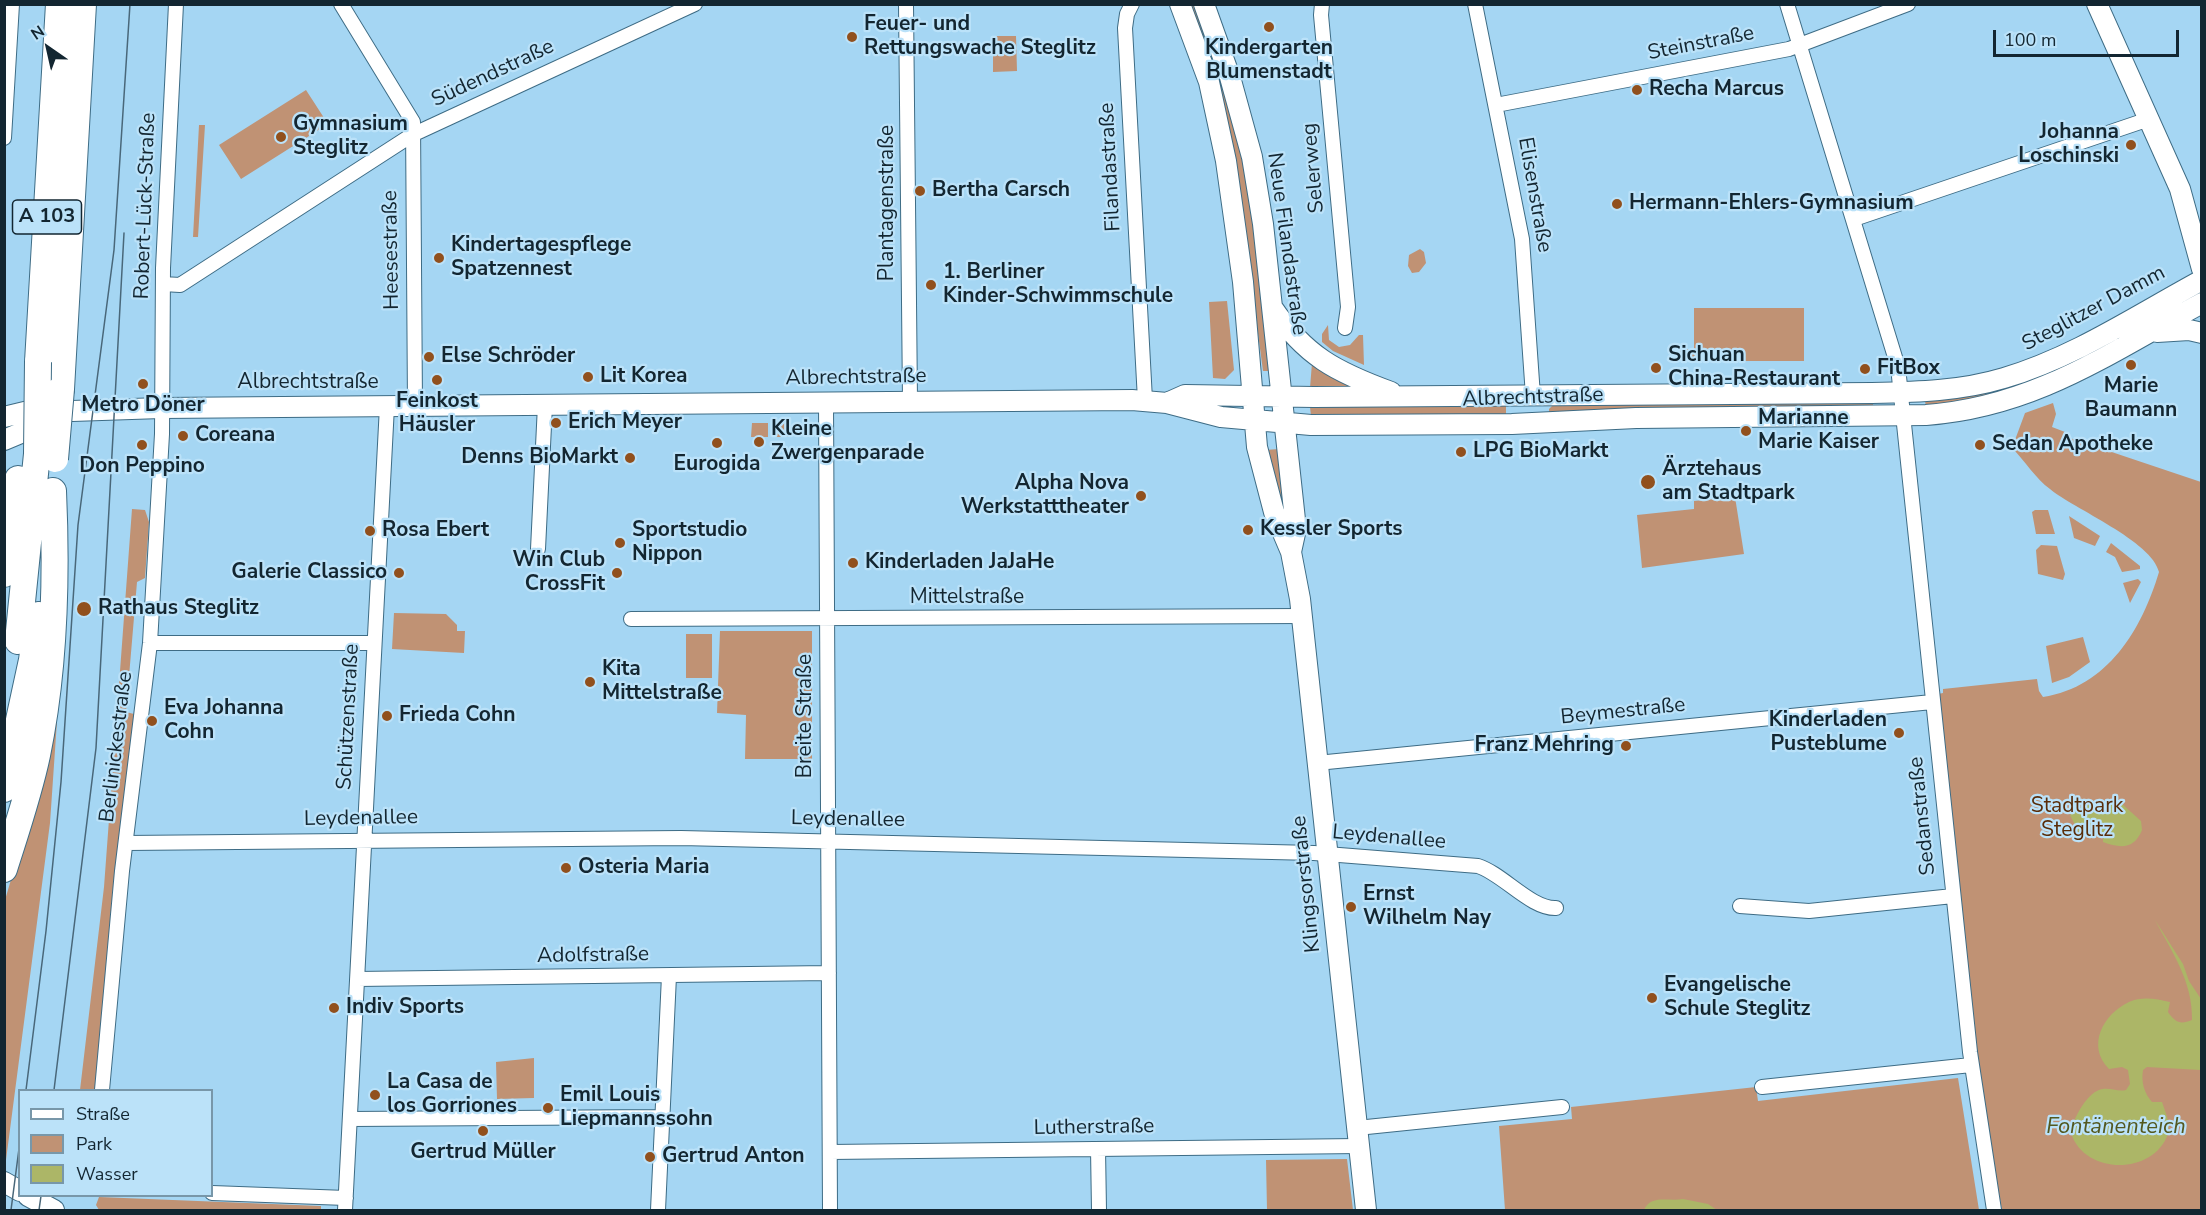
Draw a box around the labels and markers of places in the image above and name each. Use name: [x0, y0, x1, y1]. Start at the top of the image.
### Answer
place label: Feuer- und Rettungswache Steglitz: [864, 12, 1096, 62]
marker: Kindergarten Blumenstadt: [1262, 20, 1276, 34]
marker: Feuer- und Rettungswache Steglitz: [845, 30, 859, 44]
place label: Kindergarten Blumenstadt: [1205, 36, 1333, 86]
place label: Recha Marcus: [1649, 77, 1784, 103]
marker: Recha Marcus: [1630, 83, 1644, 97]
place label: Gymnasium Steglitz: [293, 112, 408, 162]
place label: Johanna Loschinski: [2018, 120, 2119, 170]
marker: Gymnasium Steglitz: [274, 130, 288, 144]
marker: Johanna Loschinski: [2124, 138, 2138, 152]
place label: Bertha Carsch: [932, 178, 1070, 204]
marker: Bertha Carsch: [913, 184, 927, 198]
place label: Hermann-Ehlers-Gymnasium: [1629, 191, 1914, 217]
marker: Hermann-Ehlers-Gymnasium: [1610, 197, 1624, 211]
place label: Kindertagespflege Spatzennest: [451, 233, 631, 283]
marker: Kindertagespflege Spatzennest: [432, 251, 446, 265]
place label: 1. Berliner Kinder-Schwimmschule: [943, 260, 1173, 310]
marker: 1. Berliner Kinder-Schwimmschule: [924, 278, 938, 292]
place label: Sichuan China-Restaurant: [1668, 343, 1840, 393]
place label: Else Schröder: [441, 344, 575, 370]
marker: Else Schröder: [422, 350, 436, 364]
place label: FitBox: [1877, 356, 1940, 382]
marker: Marie Baumann: [2124, 358, 2138, 372]
marker: Sichuan China-Restaurant: [1649, 361, 1663, 375]
marker: FitBox: [1858, 362, 1872, 376]
place label: Lit Korea: [600, 364, 688, 390]
marker: Lit Korea: [581, 370, 595, 384]
marker: Feinkost Häusler: [430, 373, 444, 387]
place label: Marie Baumann: [2085, 374, 2177, 424]
marker: Metro Döner: [136, 377, 150, 391]
place label: Feinkost Häusler: [396, 389, 478, 439]
place label: Metro Döner: [81, 393, 205, 419]
place label: Marianne Marie Kaiser: [1758, 406, 1879, 456]
place label: Erich Meyer: [568, 410, 682, 436]
marker: Erich Meyer: [549, 416, 563, 430]
place label: Kleine Zwergenparade: [771, 417, 924, 467]
place label: Coreana: [195, 423, 275, 449]
marker: Marianne Marie Kaiser: [1739, 424, 1753, 438]
marker: Coreana: [176, 429, 190, 443]
place label: Sedan Apotheke: [1992, 432, 2153, 458]
marker: Kleine Zwergenparade: [752, 435, 766, 449]
marker: Eurogida: [710, 436, 724, 450]
marker: Don Peppino: [135, 438, 149, 452]
marker: Sedan Apotheke: [1973, 438, 1987, 452]
place label: LPG BioMarkt: [1473, 439, 1608, 465]
place label: Denns BioMarkt: [461, 445, 618, 471]
marker: LPG BioMarkt: [1454, 445, 1468, 459]
marker: Denns BioMarkt: [623, 451, 637, 465]
place label: Eurogida: [674, 452, 760, 478]
place label: Don Peppino: [79, 454, 205, 480]
place label: Ärztehaus am Stadtpark: [1662, 457, 1795, 507]
place label: Alpha Nova Werkstatttheater: [961, 471, 1129, 521]
marker: Ärztehaus am Stadtpark: [1639, 473, 1657, 491]
marker: Alpha Nova Werkstatttheater: [1134, 489, 1148, 503]
place label: Kessler Sports: [1260, 517, 1403, 543]
place label: Rosa Ebert: [382, 518, 489, 544]
place label: Sportstudio Nippon: [632, 518, 747, 568]
marker: Kessler Sports: [1241, 523, 1255, 537]
marker: Rosa Ebert: [363, 524, 377, 538]
marker: Sportstudio Nippon: [613, 536, 627, 550]
place label: Win Club CrossFit: [513, 548, 605, 598]
place label: Kinderladen JaJaHe: [865, 550, 1054, 576]
marker: Kinderladen JaJaHe: [846, 556, 860, 570]
place label: Galerie Classico: [231, 560, 387, 586]
marker: Galerie Classico: [392, 566, 406, 580]
marker: Win Club CrossFit: [610, 566, 624, 580]
place label: Rathaus Steglitz: [98, 596, 259, 622]
marker: Rathaus Steglitz: [75, 600, 93, 618]
place label: Kita Mittelstraße: [602, 657, 722, 707]
marker: Kita Mittelstraße: [583, 675, 597, 689]
place label: Eva Johanna Cohn: [164, 696, 284, 746]
place label: Frieda Cohn: [399, 703, 516, 729]
place label: Kinderladen Pusteblume: [1769, 708, 1887, 758]
marker: Frieda Cohn: [380, 709, 394, 723]
marker: Eva Johanna Cohn: [145, 714, 159, 728]
marker: Kinderladen Pusteblume: [1892, 726, 1906, 740]
place label: Franz Mehring: [1474, 733, 1614, 759]
marker: Franz Mehring: [1619, 739, 1633, 753]
place label: Osteria Maria: [578, 855, 710, 881]
marker: Osteria Maria: [559, 861, 573, 875]
place label: Ernst Wilhelm Nay: [1363, 882, 1491, 932]
marker: Ernst Wilhelm Nay: [1344, 900, 1358, 914]
place label: Evangelische Schule Steglitz: [1664, 973, 1811, 1023]
marker: Evangelische Schule Steglitz: [1645, 991, 1659, 1005]
place label: Indiv Sports: [346, 995, 464, 1021]
marker: Indiv Sports: [327, 1001, 341, 1015]
place label: La Casa de los Gorriones: [387, 1070, 517, 1120]
place label: Emil Louis Liepmannssohn: [560, 1083, 713, 1133]
marker: La Casa de los Gorriones: [368, 1088, 382, 1102]
marker: Emil Louis Liepmannssohn: [541, 1101, 555, 1115]
marker: Gertrud Müller: [476, 1124, 490, 1138]
place label: Gertrud Müller: [410, 1140, 556, 1166]
place label: Gertrud Anton: [662, 1144, 805, 1170]
marker: Gertrud Anton: [643, 1150, 657, 1164]

